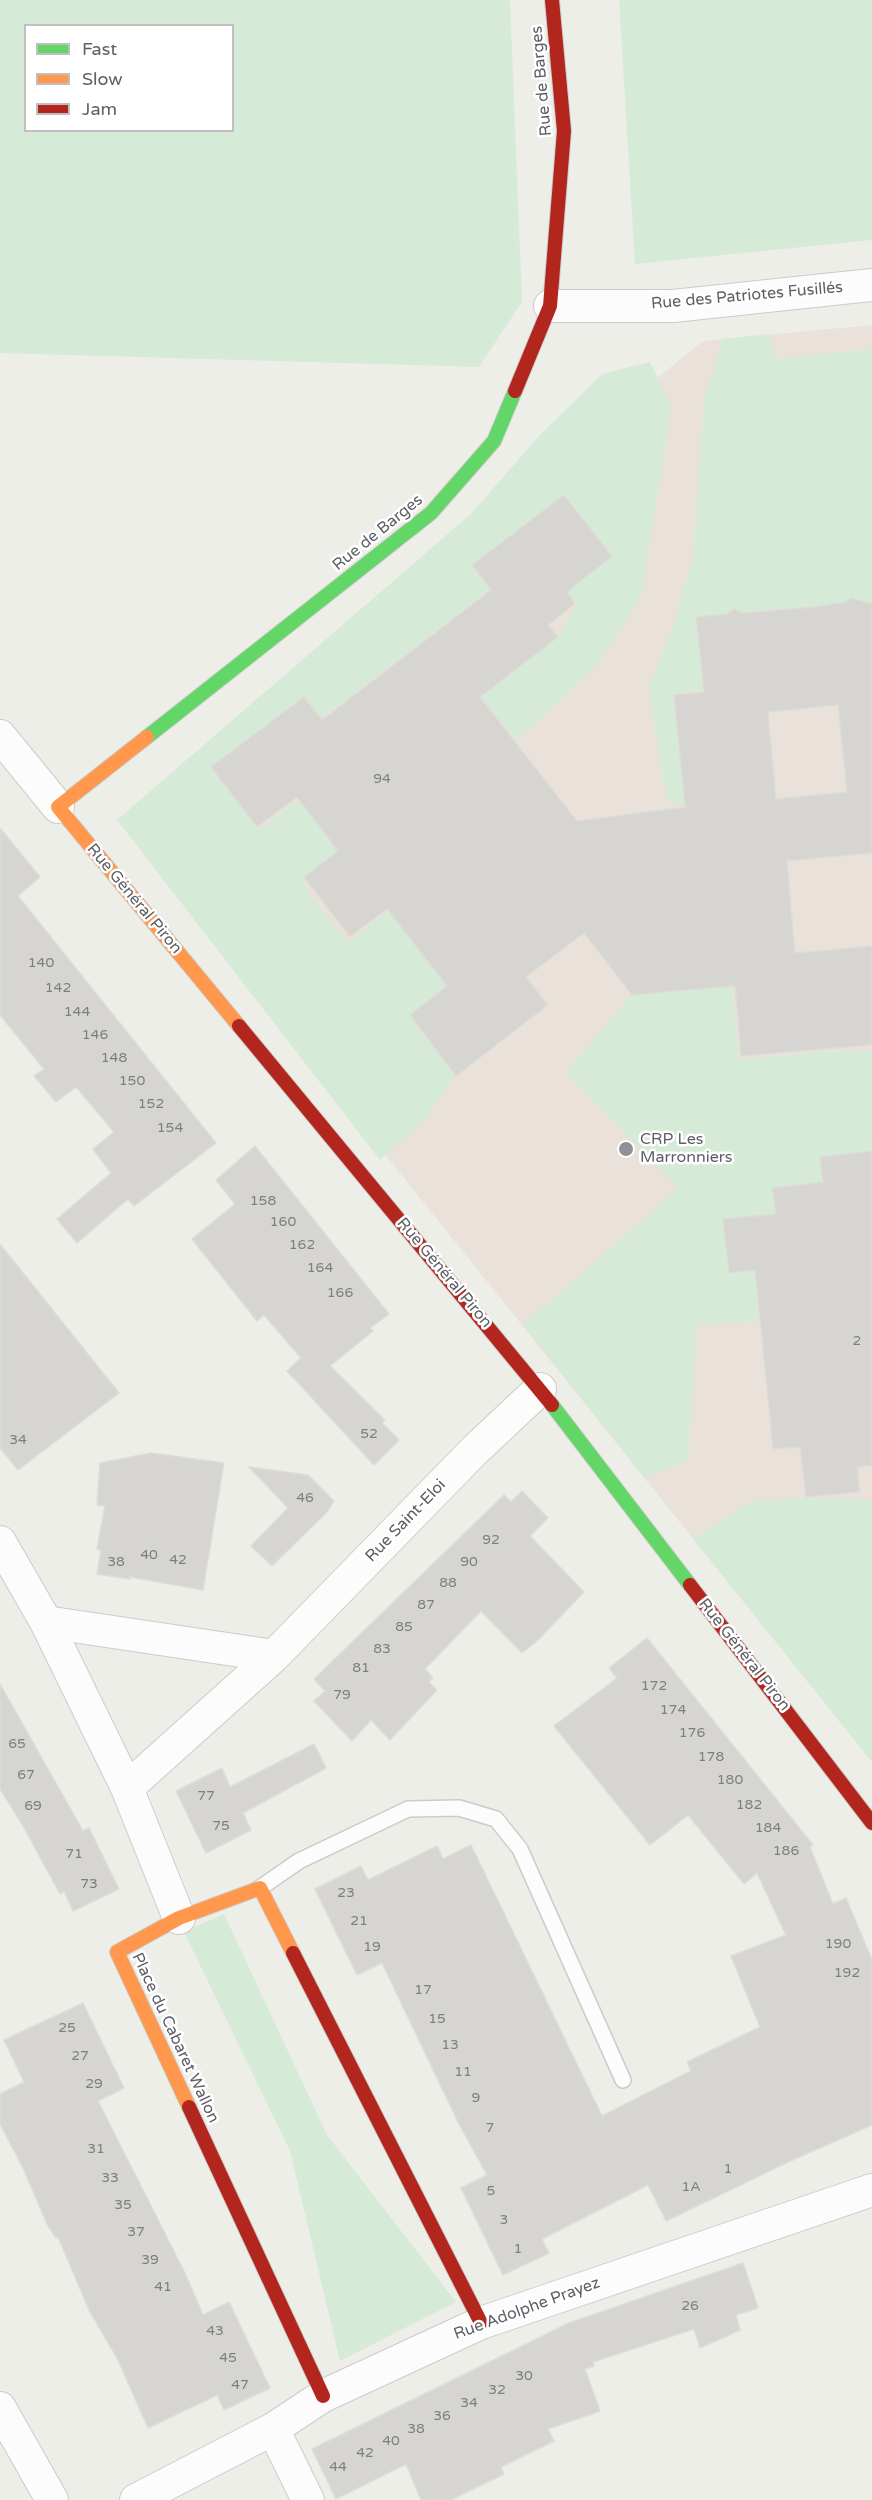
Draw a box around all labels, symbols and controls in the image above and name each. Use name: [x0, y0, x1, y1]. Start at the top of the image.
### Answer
legend: [24, 24, 234, 132]
street label: Rue de Barges: [528, 25, 556, 137]
text: Fast: [82, 38, 117, 60]
text: Slow: [82, 68, 123, 90]
text: Jam: [82, 98, 117, 120]
street label: Rue des Patriotes Fusillés: [650, 278, 844, 314]
street label: Rue de Barges: [329, 491, 427, 575]
house number: 94: [373, 771, 391, 787]
street label: Rue Général Piron: [82, 840, 186, 958]
house number: 140: [28, 955, 54, 971]
house number: 142: [45, 980, 71, 996]
house number: 144: [64, 1004, 90, 1020]
house number: 146: [82, 1027, 108, 1043]
house number: 148: [101, 1050, 127, 1066]
house number: 150: [119, 1073, 145, 1089]
house number: 152: [138, 1096, 164, 1112]
house number: 154: [157, 1120, 183, 1136]
place label: CRP Les Marronniers: [640, 1130, 733, 1168]
marker: CRP Les Marronniers: [617, 1140, 635, 1158]
house number: 158: [250, 1193, 276, 1209]
house number: 160: [270, 1214, 296, 1230]
street label: Rue Général Piron: [392, 1214, 496, 1332]
house number: 162: [289, 1237, 315, 1253]
house number: 164: [307, 1260, 333, 1276]
house number: 166: [327, 1285, 353, 1301]
house number: 2: [853, 1333, 861, 1349]
house number: 52: [360, 1426, 378, 1442]
house number: 34: [9, 1432, 27, 1448]
street label: Rue Saint-Eloi: [362, 1476, 450, 1566]
house number: 46: [296, 1490, 314, 1506]
house number: 92: [482, 1532, 500, 1548]
house number: 40: [140, 1547, 158, 1563]
house number: 42: [169, 1552, 187, 1568]
house number: 38: [107, 1554, 125, 1570]
house number: 90: [460, 1554, 478, 1570]
house number: 88: [439, 1575, 457, 1591]
street label: Rue Général Piron: [694, 1595, 794, 1715]
house number: 87: [417, 1597, 435, 1613]
house number: 85: [395, 1619, 413, 1635]
house number: 83: [373, 1641, 391, 1657]
house number: 81: [352, 1660, 370, 1676]
house number: 172: [641, 1678, 667, 1694]
house number: 79: [333, 1687, 351, 1703]
house number: 174: [660, 1702, 686, 1718]
house number: 176: [679, 1725, 705, 1741]
house number: 65: [8, 1736, 26, 1752]
house number: 178: [698, 1749, 724, 1765]
house number: 67: [17, 1767, 35, 1783]
house number: 180: [717, 1772, 743, 1788]
house number: 77: [197, 1788, 215, 1804]
house number: 182: [736, 1797, 762, 1813]
house number: 69: [24, 1798, 42, 1814]
house number: 75: [212, 1818, 230, 1834]
house number: 184: [755, 1820, 781, 1836]
house number: 186: [773, 1843, 799, 1859]
house number: 71: [65, 1846, 83, 1862]
house number: 73: [80, 1876, 98, 1892]
house number: 23: [337, 1885, 355, 1901]
house number: 21: [350, 1913, 368, 1929]
house number: 190: [825, 1936, 851, 1952]
house number: 19: [363, 1939, 381, 1955]
street label: Place du Cabaret Wallon: [127, 1950, 223, 2126]
house number: 192: [834, 1965, 860, 1981]
house number: 17: [414, 1982, 432, 1998]
house number: 15: [428, 2011, 446, 2027]
house number: 25: [58, 2020, 76, 2036]
house number: 13: [441, 2037, 459, 2053]
house number: 27: [71, 2048, 89, 2064]
house number: 11: [454, 2064, 472, 2080]
house number: 29: [85, 2076, 103, 2092]
house number: 9: [472, 2090, 480, 2106]
house number: 7: [486, 2120, 494, 2136]
house number: 31: [87, 2141, 105, 2157]
house number: 1: [724, 2161, 732, 2177]
house number: 33: [101, 2170, 119, 2186]
house number: 1A: [681, 2179, 701, 2195]
house number: 5: [487, 2183, 495, 2199]
house number: 35: [114, 2197, 132, 2213]
house number: 3: [500, 2212, 508, 2228]
house number: 37: [127, 2224, 145, 2240]
house number: 1: [514, 2241, 522, 2257]
house number: 39: [141, 2252, 159, 2268]
street label: Rue Adolphe Prayez: [451, 2274, 603, 2344]
house number: 41: [154, 2279, 172, 2295]
house number: 26: [681, 2298, 699, 2314]
house number: 43: [206, 2323, 224, 2339]
house number: 45: [219, 2350, 237, 2366]
house number: 30: [515, 2368, 533, 2384]
house number: 47: [231, 2377, 249, 2393]
house number: 32: [488, 2382, 506, 2398]
house number: 34: [460, 2395, 478, 2411]
house number: 36: [433, 2408, 451, 2424]
house number: 38: [407, 2421, 425, 2437]
house number: 40: [382, 2433, 400, 2449]
house number: 42: [356, 2445, 374, 2461]
house number: 44: [329, 2459, 347, 2475]

